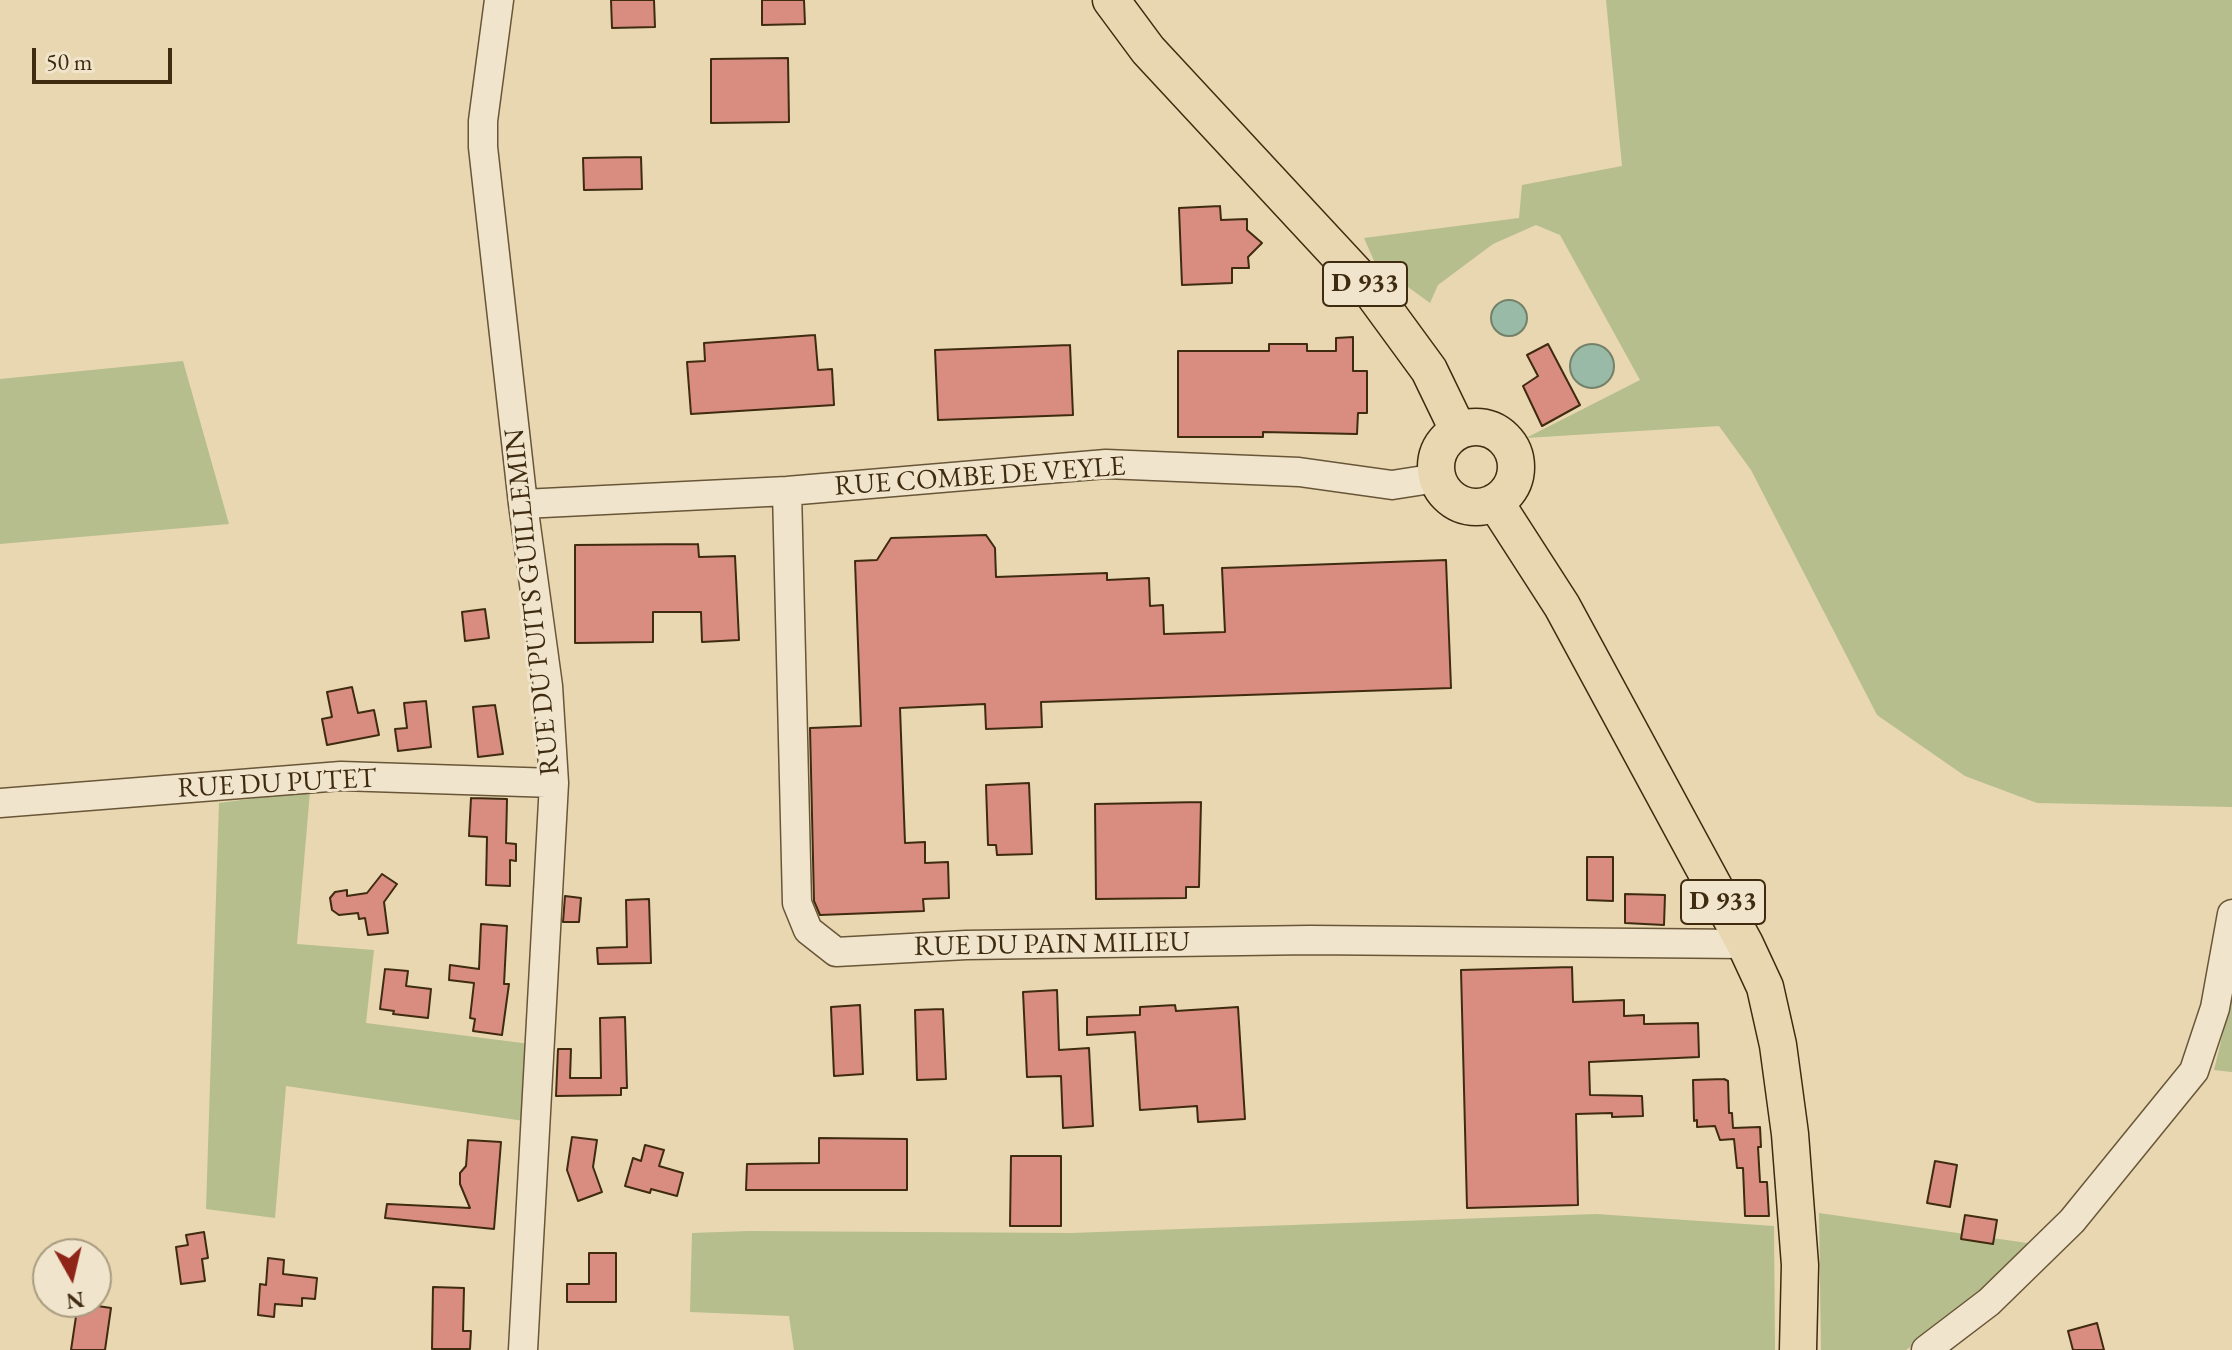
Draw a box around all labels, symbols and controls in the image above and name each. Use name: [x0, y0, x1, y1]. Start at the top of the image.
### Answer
scale bar: [36, 32, 176, 82]
text: 50 m: [46, 46, 93, 77]
road number: D 933: [1323, 262, 1407, 306]
street label: RUE DU PUITS GUILLEMIN: [498, 427, 568, 777]
street label: RUE COMBE DE VEYLE: [833, 450, 1127, 504]
street label: RUE DU PUTET: [177, 762, 377, 806]
road number: D 933: [1681, 880, 1765, 924]
street label: RUE DU PAIN MILIEU: [914, 926, 1190, 964]
north arrow: [32, 1238, 112, 1318]
text: N: [64, 1285, 86, 1316]

